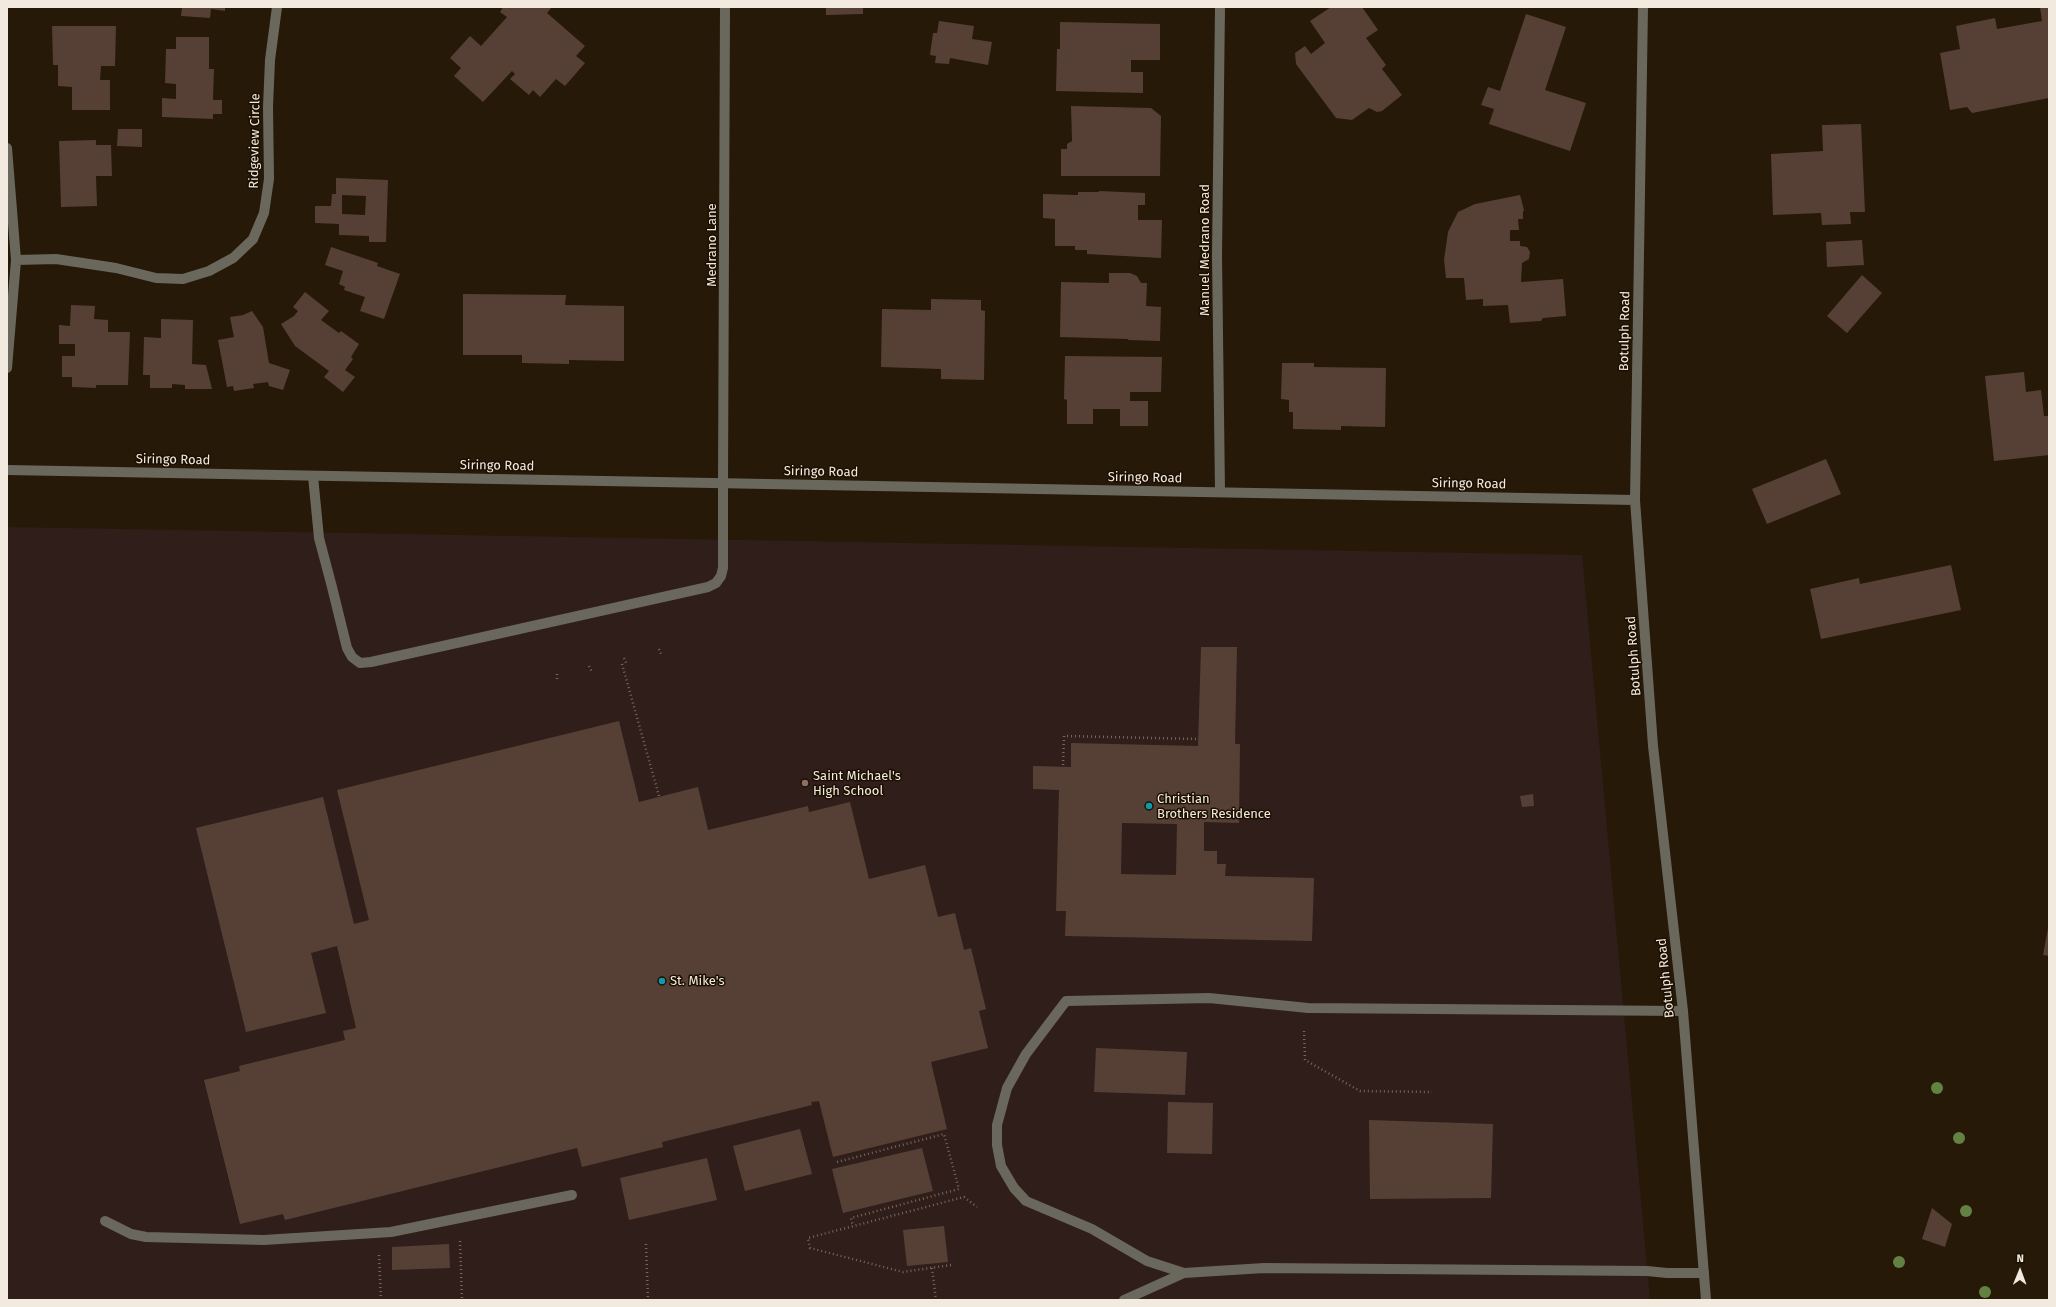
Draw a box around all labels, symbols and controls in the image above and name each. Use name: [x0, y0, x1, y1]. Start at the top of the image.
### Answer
street label: Ridgeview Circle: [246, 93, 264, 189]
street label: Manuel Medrano Road: [1197, 184, 1213, 316]
street label: Medrano Lane: [704, 203, 720, 287]
street label: Botulph Road: [1617, 291, 1633, 371]
street label: Siringo Road: [136, 452, 210, 468]
street label: Siringo Road: [460, 458, 534, 474]
street label: Siringo Road: [784, 464, 858, 480]
street label: Siringo Road: [1108, 470, 1182, 486]
street label: Siringo Road: [1432, 476, 1506, 492]
street label: Botulph Road: [1623, 615, 1645, 697]
place label: Saint Michael's High School: [813, 768, 901, 799]
marker: Saint Michael's High School: [800, 778, 810, 788]
place label: Christian Brothers Residence: [1157, 791, 1271, 822]
marker: Christian Brothers Residence: [1144, 801, 1154, 811]
street label: Botulph Road: [1654, 937, 1678, 1019]
place label: St. Mike's: [670, 973, 724, 989]
marker: St. Mike's: [657, 976, 667, 986]
north arrow: [2000, 1251, 2040, 1291]
text: N: [2016, 1252, 2024, 1265]

